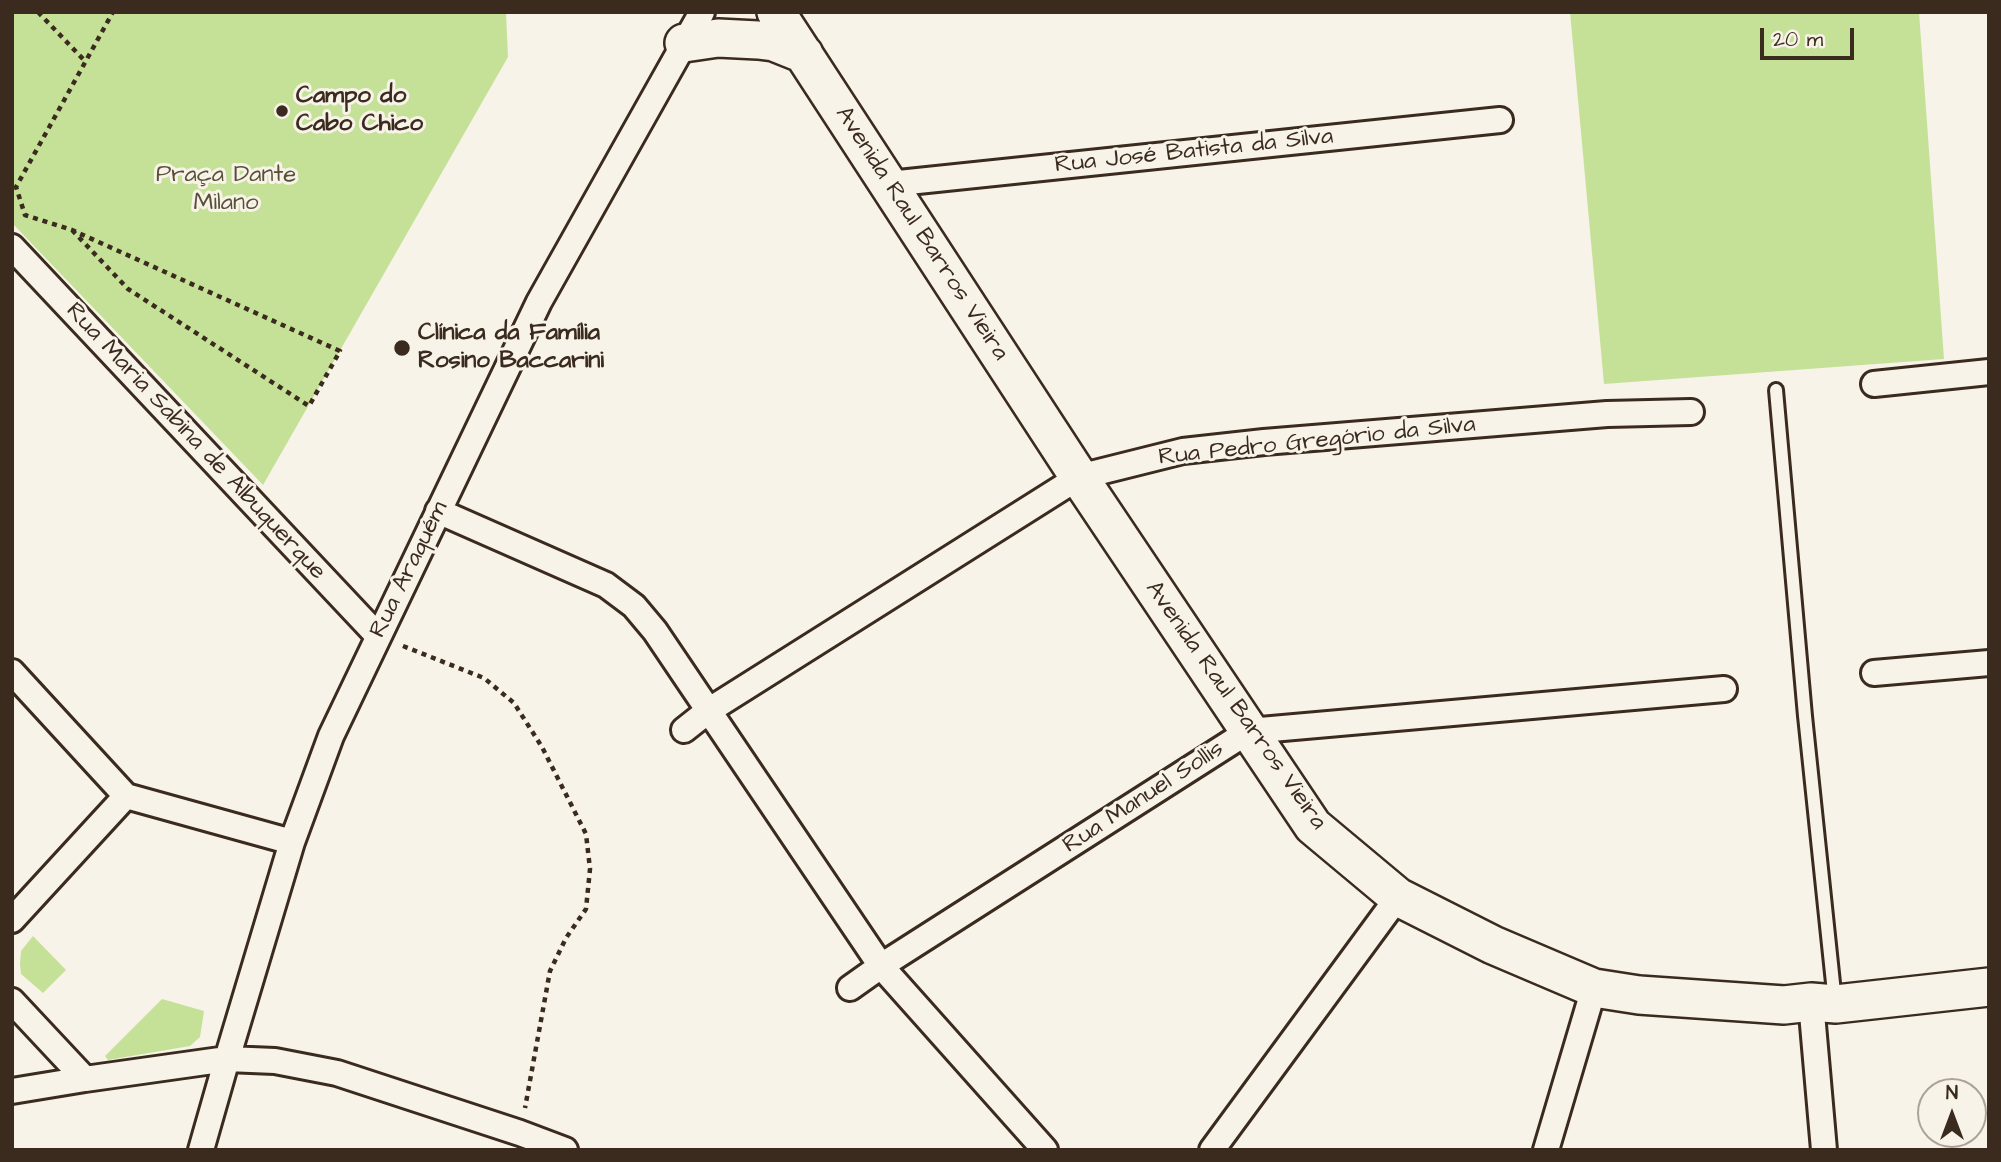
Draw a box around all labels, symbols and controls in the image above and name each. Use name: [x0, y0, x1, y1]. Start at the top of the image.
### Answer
scale bar: [1763, 14, 1857, 58]
text: 20 m: [1773, 25, 1823, 54]
place label: Campo do Cabo Chico: [296, 83, 423, 139]
street label: Avenida Raul Barros Vieira: [828, 102, 1014, 366]
marker: Campo do Cabo Chico: [274, 103, 290, 119]
street label: Rua José Batista da Silva: [1053, 123, 1335, 181]
park label: Praça Dante Milano: [156, 162, 296, 218]
street label: Rua Maria Sabina de Albuquerque: [59, 297, 331, 587]
place label: Clínica da Família Rosino Baccarini: [418, 320, 604, 376]
marker: Clínica da Família Rosino Baccarini: [392, 338, 412, 358]
street label: Rua Pedro Gregório da Silva: [1157, 411, 1477, 473]
street label: Rua Araquém: [365, 497, 455, 643]
street label: Avenida Raul Barros Vieira: [1138, 576, 1332, 836]
street label: Rua Manuel Sollis: [1058, 735, 1230, 861]
north arrow: [1917, 1078, 1987, 1148]
text: N: [1946, 1080, 1958, 1107]

